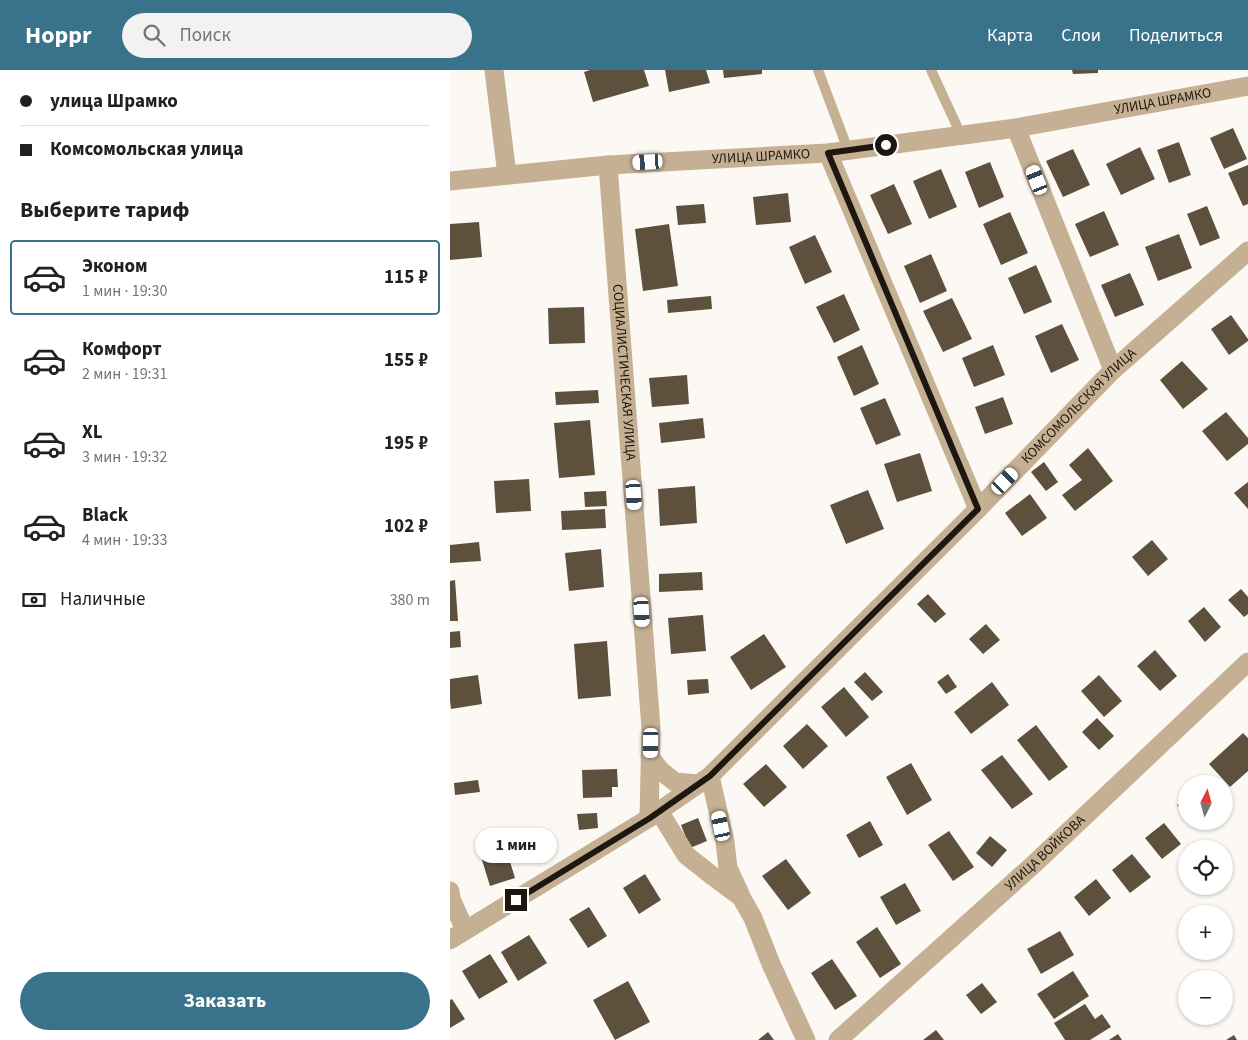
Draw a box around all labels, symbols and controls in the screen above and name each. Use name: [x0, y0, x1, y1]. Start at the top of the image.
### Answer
search box: [122, 13, 472, 58]
text: Hoppr: [25, 18, 92, 53]
icon: search: [140, 21, 168, 49]
text: Поиск: [180, 22, 231, 49]
text: Карта: [987, 23, 1033, 48]
text: Слои: [1061, 23, 1101, 48]
text: Поделиться: [1129, 23, 1223, 48]
street label: УЛИЦА ШРАМКО: [1113, 83, 1213, 120]
text: улица Шрамко: [50, 88, 178, 115]
route start: [875, 134, 897, 156]
text: Комсомольская улица: [50, 136, 243, 163]
street label: УЛИЦА ШРАМКО: [711, 144, 811, 169]
car: [632, 154, 663, 170]
car: [1024, 163, 1049, 197]
text: Выберите тариф: [20, 194, 190, 226]
text: Эконом: [82, 253, 148, 280]
icon: car: [22, 255, 67, 300]
text: 115 ₽: [384, 264, 428, 291]
text: 1 мин · 19:30: [82, 280, 168, 302]
street label: СОЦИАЛИСТИЧЕСКАЯ УЛИЦА: [607, 284, 641, 462]
text: Комфорт: [82, 336, 162, 363]
icon: car: [22, 338, 67, 383]
street label: КОМСОМОЛЬСКАЯ УЛИЦА: [1017, 343, 1141, 469]
text: 155 ₽: [384, 347, 428, 374]
text: 2 мин · 19:31: [82, 363, 168, 385]
text: XL: [82, 419, 103, 446]
icon: car: [22, 421, 67, 466]
text: 195 ₽: [384, 430, 428, 457]
text: 3 мин · 19:32: [82, 446, 168, 468]
car: [989, 465, 1020, 497]
car: [625, 480, 642, 510]
text: Black: [82, 502, 128, 529]
icon: car: [22, 504, 67, 549]
text: 102 ₽: [384, 513, 428, 540]
text: 4 мин · 19:33: [82, 529, 168, 551]
icon: cash: [20, 586, 48, 614]
text: Наличные: [60, 586, 145, 613]
text: 380 m: [390, 589, 430, 611]
car: [633, 597, 650, 627]
car: [643, 728, 658, 758]
north arrow: [1178, 775, 1232, 830]
map controls: [1178, 775, 1233, 1025]
car: [710, 810, 731, 842]
street label: УЛИЦА ВОЙКОВА: [1000, 810, 1090, 896]
callout: 1 мин: [475, 828, 557, 862]
text: 1 мин: [496, 834, 536, 856]
button: locate: [1178, 840, 1233, 895]
route end: [505, 889, 527, 911]
button: +: [1178, 905, 1233, 960]
button: −: [1178, 970, 1233, 1025]
button: Заказать: [20, 972, 430, 1030]

